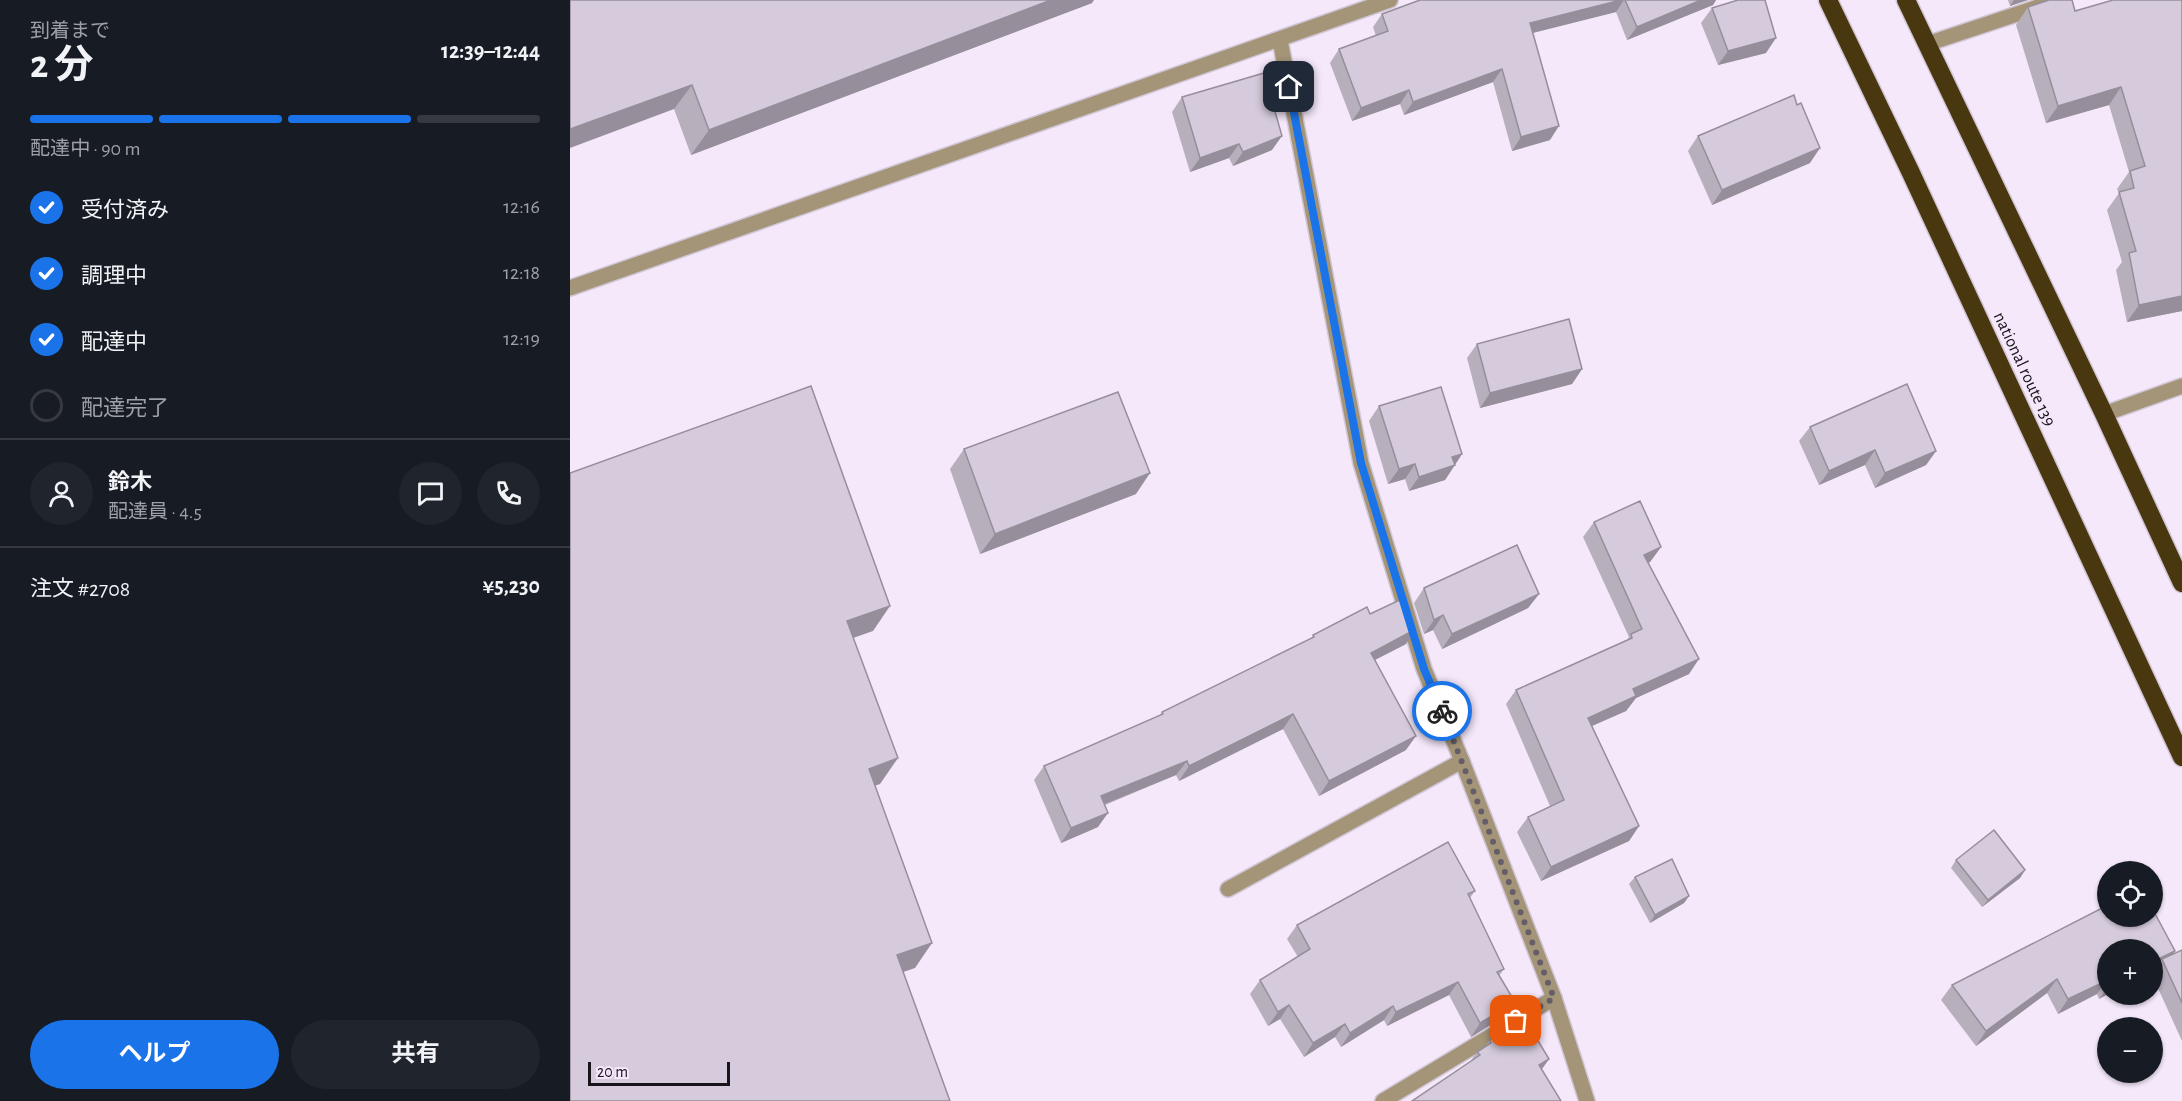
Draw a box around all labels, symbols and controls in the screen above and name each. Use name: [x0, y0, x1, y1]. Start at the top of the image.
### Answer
text: 到着まで: [30, 21, 110, 41]
text: 12:39–12:44: [441, 40, 540, 62]
text: 2 分: [30, 46, 93, 85]
pin: [1263, 61, 1314, 112]
icon: home: [1272, 70, 1305, 103]
text: 配達中 · 90 m: [30, 139, 140, 159]
icon: check: [30, 191, 63, 224]
text: 12:16: [503, 197, 540, 217]
text: 受付済み: [81, 199, 169, 221]
icon: check: [30, 257, 63, 290]
text: 12:18: [503, 263, 540, 283]
text: 調理中: [81, 265, 147, 287]
street label: national route 139: [1990, 309, 2058, 429]
icon: check: [30, 323, 63, 356]
text: 12:19: [503, 329, 540, 349]
text: 配達中: [81, 331, 147, 353]
text: 配達完了: [81, 397, 169, 419]
button: person: [30, 462, 93, 525]
button: chat: [399, 462, 462, 525]
button: phone: [477, 462, 540, 525]
text: 鈴木: [108, 471, 152, 493]
text: 配達員 · 4.5: [108, 502, 202, 522]
text: ¥5,230: [483, 575, 540, 597]
text: 注文 #2708: [30, 578, 130, 600]
courier: [1412, 681, 1472, 741]
icon: bike: [1426, 695, 1459, 728]
map controls: [2097, 861, 2163, 1083]
button: locate: [2097, 861, 2163, 927]
button: +: [2097, 939, 2163, 1005]
pin: [1490, 995, 1541, 1046]
icon: bag: [1499, 1004, 1532, 1037]
button: −: [2097, 1017, 2163, 1083]
button: ヘルプ: [30, 1020, 279, 1089]
button: 共有: [291, 1020, 540, 1089]
scale bar: [588, 1059, 730, 1086]
text: 20 m: [597, 1064, 628, 1080]

